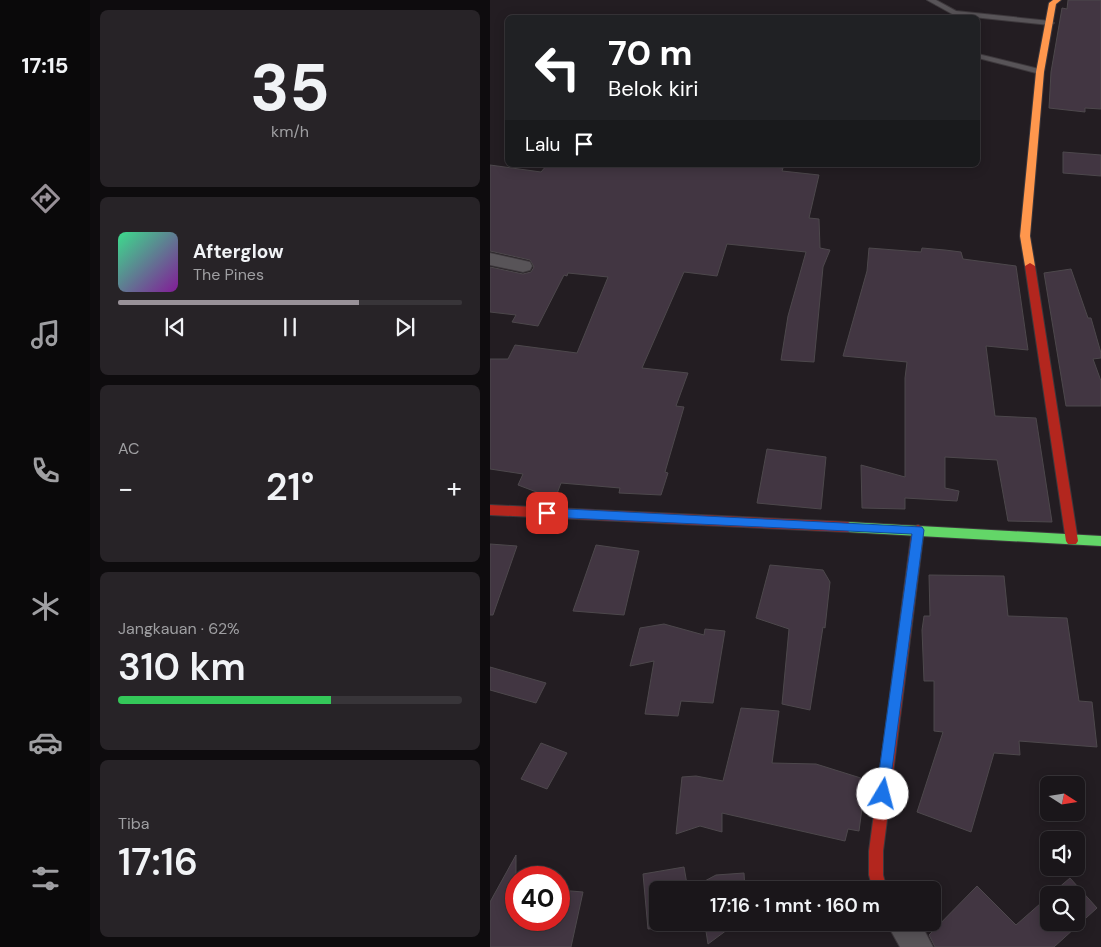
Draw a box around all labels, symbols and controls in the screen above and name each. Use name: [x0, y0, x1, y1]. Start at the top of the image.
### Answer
text: 70 m: [608, 30, 692, 76]
icon: left: [525, 35, 590, 100]
text: 35: [250, 46, 330, 130]
text: 17:15: [21, 51, 69, 80]
text: Belok kiri: [608, 74, 698, 103]
text: km/h: [271, 121, 309, 142]
icon: arrive: [570, 130, 598, 158]
text: Lalu: [525, 132, 560, 157]
icon: directions: [28, 181, 63, 216]
text: Afterglow: [193, 239, 284, 264]
text: The Pines: [193, 264, 264, 285]
icon: previous: [161, 313, 189, 341]
icon: pause: [276, 313, 304, 341]
icon: next: [391, 313, 419, 341]
icon: music: [28, 317, 63, 352]
text: AC: [118, 438, 139, 459]
icon: phone: [28, 453, 63, 488]
text: 21°: [266, 462, 314, 512]
text: −: [118, 470, 133, 507]
text: +: [447, 470, 462, 507]
pin: [526, 492, 568, 534]
icon: arrive: [533, 499, 561, 527]
icon: climate: [28, 589, 63, 624]
text: Jangkauan · 62%: [118, 618, 240, 639]
text: 310 km: [118, 642, 246, 692]
icon: car: [28, 725, 63, 760]
position arrow: [856, 767, 908, 819]
north arrow: [1040, 776, 1085, 821]
map controls: [1040, 776, 1085, 931]
text: Tiba: [118, 813, 150, 834]
button: sound: [1040, 831, 1085, 876]
text: 17:16: [118, 837, 198, 887]
icon: filters: [28, 861, 63, 896]
speed limit sign: 40: [505, 866, 570, 931]
button: search: [1040, 886, 1085, 931]
text: 17:16 · 1 mnt · 160 m: [710, 893, 880, 918]

